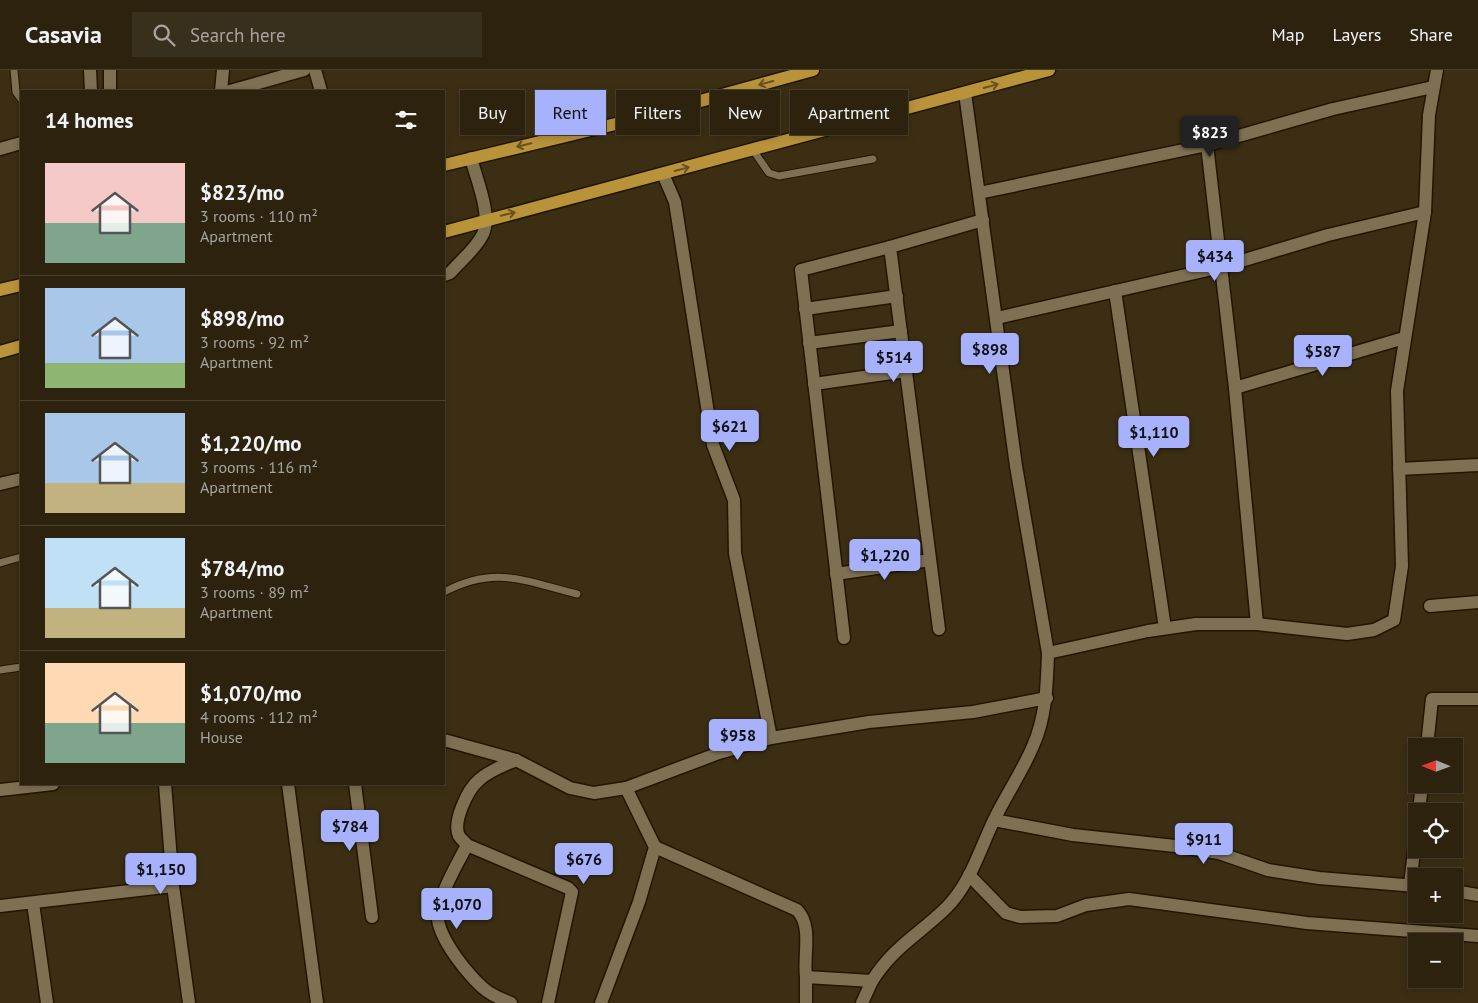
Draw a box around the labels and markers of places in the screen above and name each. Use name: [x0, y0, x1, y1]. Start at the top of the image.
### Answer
pin: $823: [1180, 116, 1240, 158]
pin: $434: [1185, 240, 1245, 282]
pin: $898: [960, 332, 1020, 375]
pin: $587: [1293, 334, 1353, 377]
pin: $514: [864, 340, 924, 383]
pin: $621: [700, 410, 760, 452]
pin: $1,110: [1113, 416, 1195, 458]
pin: $1,220: [844, 538, 926, 581]
pin: $958: [708, 718, 768, 761]
pin: $784: [320, 810, 380, 852]
pin: $911: [1174, 822, 1234, 865]
pin: $676: [554, 842, 614, 885]
pin: $1,150: [120, 852, 202, 895]
pin: $1,070: [416, 888, 498, 930]

